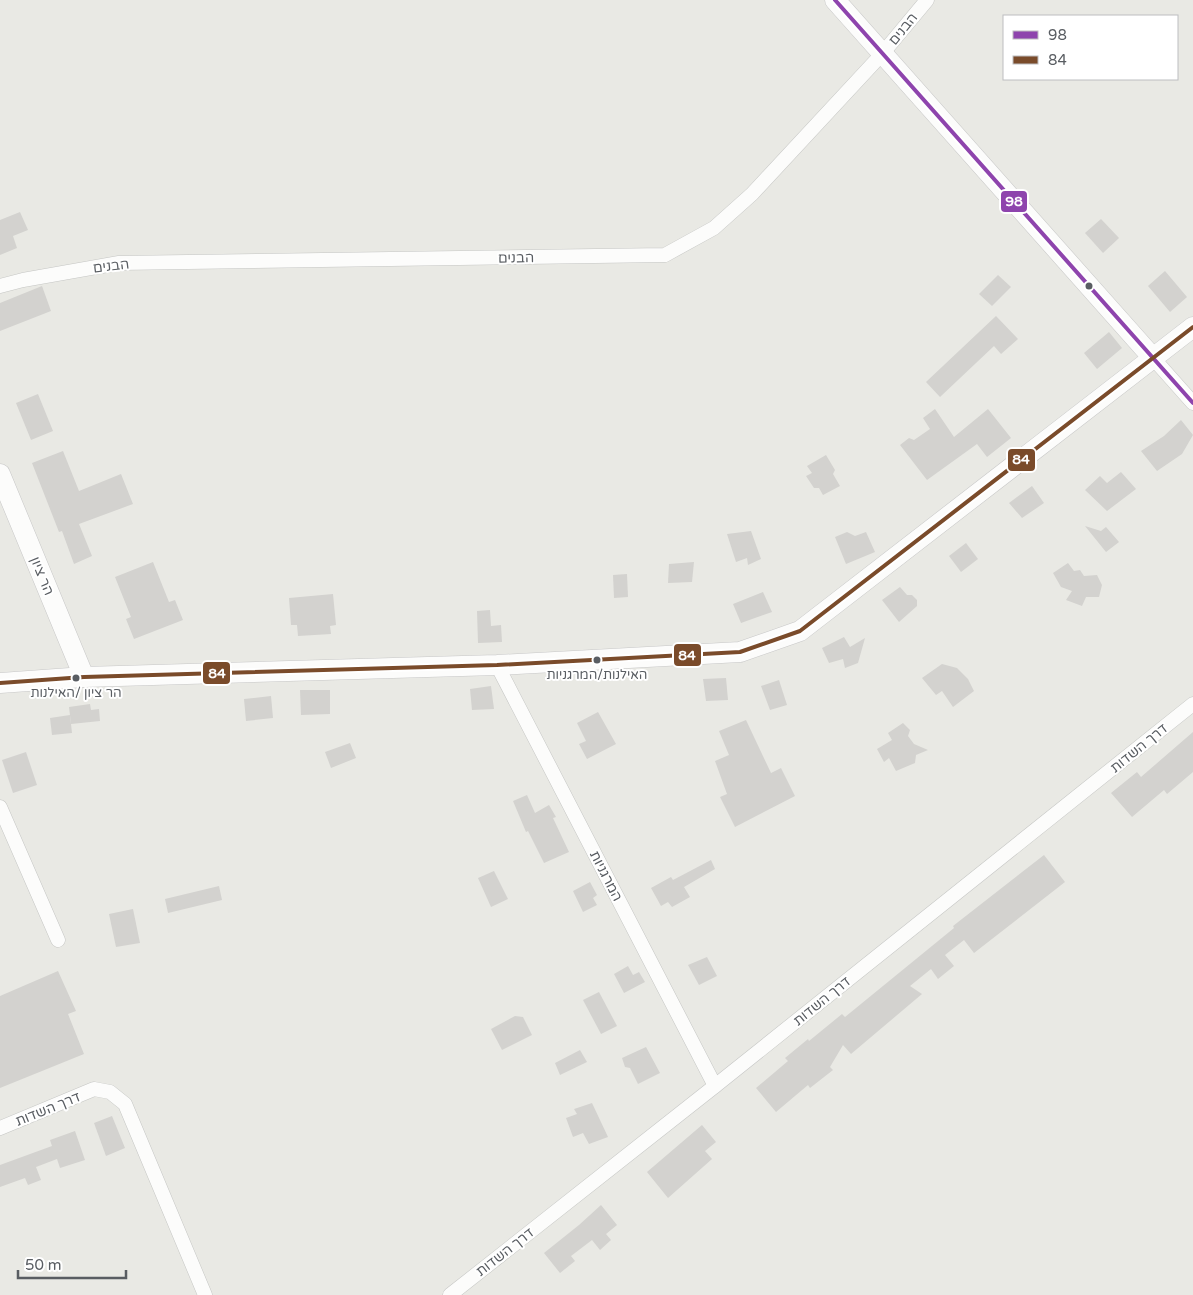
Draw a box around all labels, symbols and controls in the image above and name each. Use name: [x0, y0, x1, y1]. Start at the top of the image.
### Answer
street label: הבנים: [885, 10, 921, 48]
legend: [1003, 15, 1178, 80]
text: 98: [1048, 26, 1067, 44]
text: 84: [1048, 51, 1067, 69]
line badge: 98: [1000, 190, 1028, 213]
text: 98: [1005, 193, 1023, 210]
street label: הבנים: [498, 249, 534, 267]
street label: הבנים: [92, 255, 130, 277]
unlabelled marker: [1084, 281, 1094, 291]
line badge: 84: [1007, 448, 1036, 472]
text: 84: [1012, 451, 1030, 468]
street label: הר ציון: [27, 554, 57, 598]
line badge: 84: [673, 643, 702, 667]
text: 84: [678, 647, 696, 664]
marker: האילנות/המרגניות: [592, 655, 602, 665]
line badge: 84: [202, 661, 231, 685]
text: 84: [208, 665, 226, 682]
place label: האילנות/המרגניות: [547, 667, 647, 683]
marker: הר ציון /האילנות: [71, 673, 81, 683]
place label: הר ציון /האילנות: [30, 685, 122, 701]
street label: דרך השדות: [1107, 720, 1171, 776]
street label: המרגניות: [586, 848, 626, 904]
street label: דרך השדות: [790, 973, 854, 1029]
street label: דרך השדות: [13, 1088, 83, 1130]
street label: דרך השדות: [473, 1224, 537, 1280]
scale bar: [18, 1248, 125, 1280]
text: 50 m: [25, 1256, 62, 1274]

